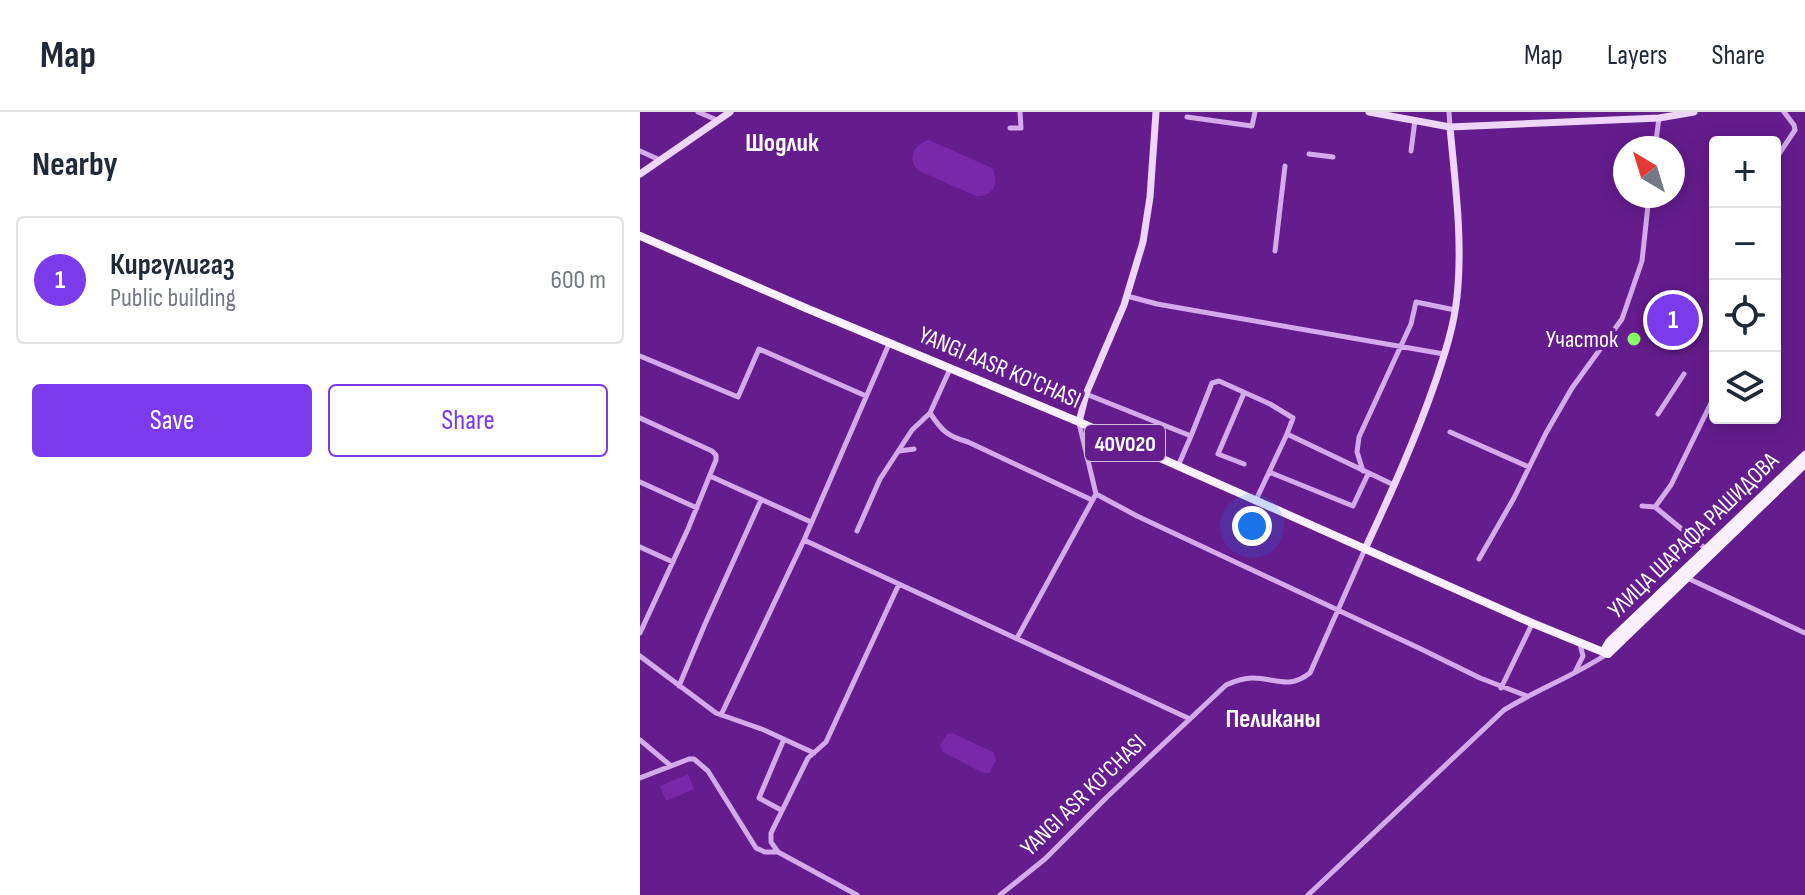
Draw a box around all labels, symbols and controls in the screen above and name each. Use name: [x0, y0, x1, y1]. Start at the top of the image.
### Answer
text: Map: [40, 33, 96, 78]
text: Map: [1524, 39, 1563, 72]
text: Layers: [1607, 39, 1667, 72]
text: Share: [1711, 39, 1765, 72]
district label: Шодлик: [745, 128, 819, 159]
north arrow: [1613, 136, 1685, 208]
map controls: [1709, 136, 1781, 424]
button: +: [1709, 136, 1781, 208]
text: Nearby: [32, 144, 118, 185]
button: −: [1709, 208, 1781, 280]
text: Киргулигаз: [110, 247, 235, 283]
text: 1: [55, 265, 65, 296]
text: 600 m: [551, 265, 606, 296]
button: locate: [1709, 280, 1781, 352]
text: Public building: [110, 283, 236, 314]
pin: 1: [1647, 290, 1699, 350]
street label: YANGI AASR KO'CHASI: [914, 320, 1085, 415]
place label: Участок: [1546, 325, 1619, 354]
marker: Участок: [1625, 330, 1643, 348]
button: layers: [1709, 352, 1781, 424]
button: Save: [32, 384, 312, 457]
button: Share: [328, 384, 608, 457]
road number: 40V020: [1085, 425, 1165, 461]
street label: УЛИЦА ШАРАФА РАШИДОВА: [1602, 446, 1785, 624]
your location: [1232, 506, 1272, 546]
district label: Пеликаны: [1225, 704, 1321, 735]
street label: YANGI ASR KO'CHASI: [1015, 728, 1152, 862]

